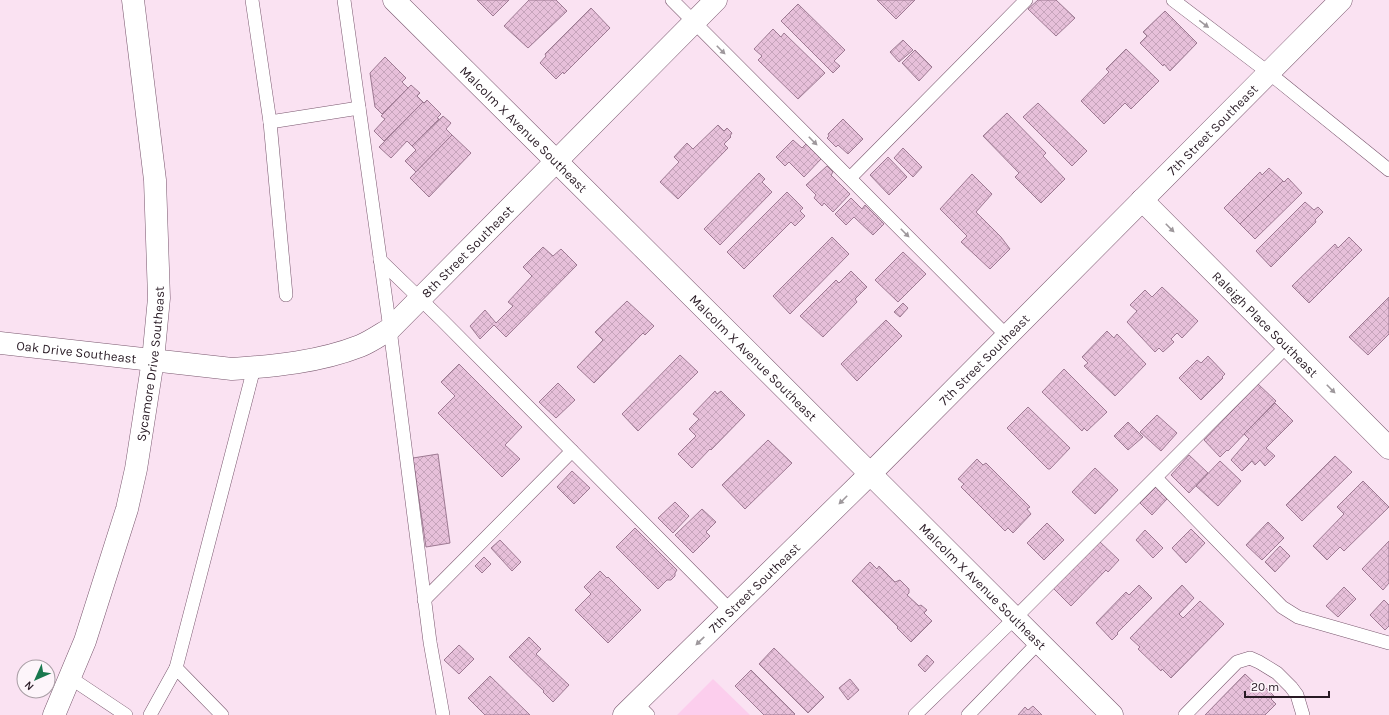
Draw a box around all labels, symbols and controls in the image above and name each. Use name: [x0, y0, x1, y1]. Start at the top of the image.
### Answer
one-way arrow: [1198, 19, 1209, 28]
one-way arrow: [717, 45, 726, 55]
street label: Malcolm X Avenue Southeast: [457, 63, 590, 196]
street label: 7th Street Southeast: [1164, 81, 1261, 178]
one-way arrow: [808, 137, 818, 146]
street label: 8th Street Southeast: [418, 202, 516, 301]
one-way arrow: [1165, 223, 1175, 233]
one-way arrow: [900, 228, 910, 238]
street label: Raleigh Place Southeast: [1209, 268, 1321, 380]
street label: Sycamore Drive Southeast: [133, 286, 167, 442]
street label: Malcolm X Avenue Southeast: [687, 291, 820, 424]
street label: 7th Street Southeast: [936, 311, 1033, 408]
street label: Oak Drive Southeast: [16, 338, 137, 366]
one-way arrow: [1326, 384, 1335, 394]
one-way arrow: [838, 495, 848, 505]
street label: Malcolm X Avenue Southeast: [916, 520, 1049, 653]
street label: 7th Street Southeast: [706, 540, 803, 636]
one-way arrow: [695, 636, 705, 645]
north arrow: [16, 659, 56, 699]
scale bar: [1245, 673, 1329, 699]
text: N: [22, 678, 37, 693]
text: 20 m: [1251, 680, 1279, 694]

